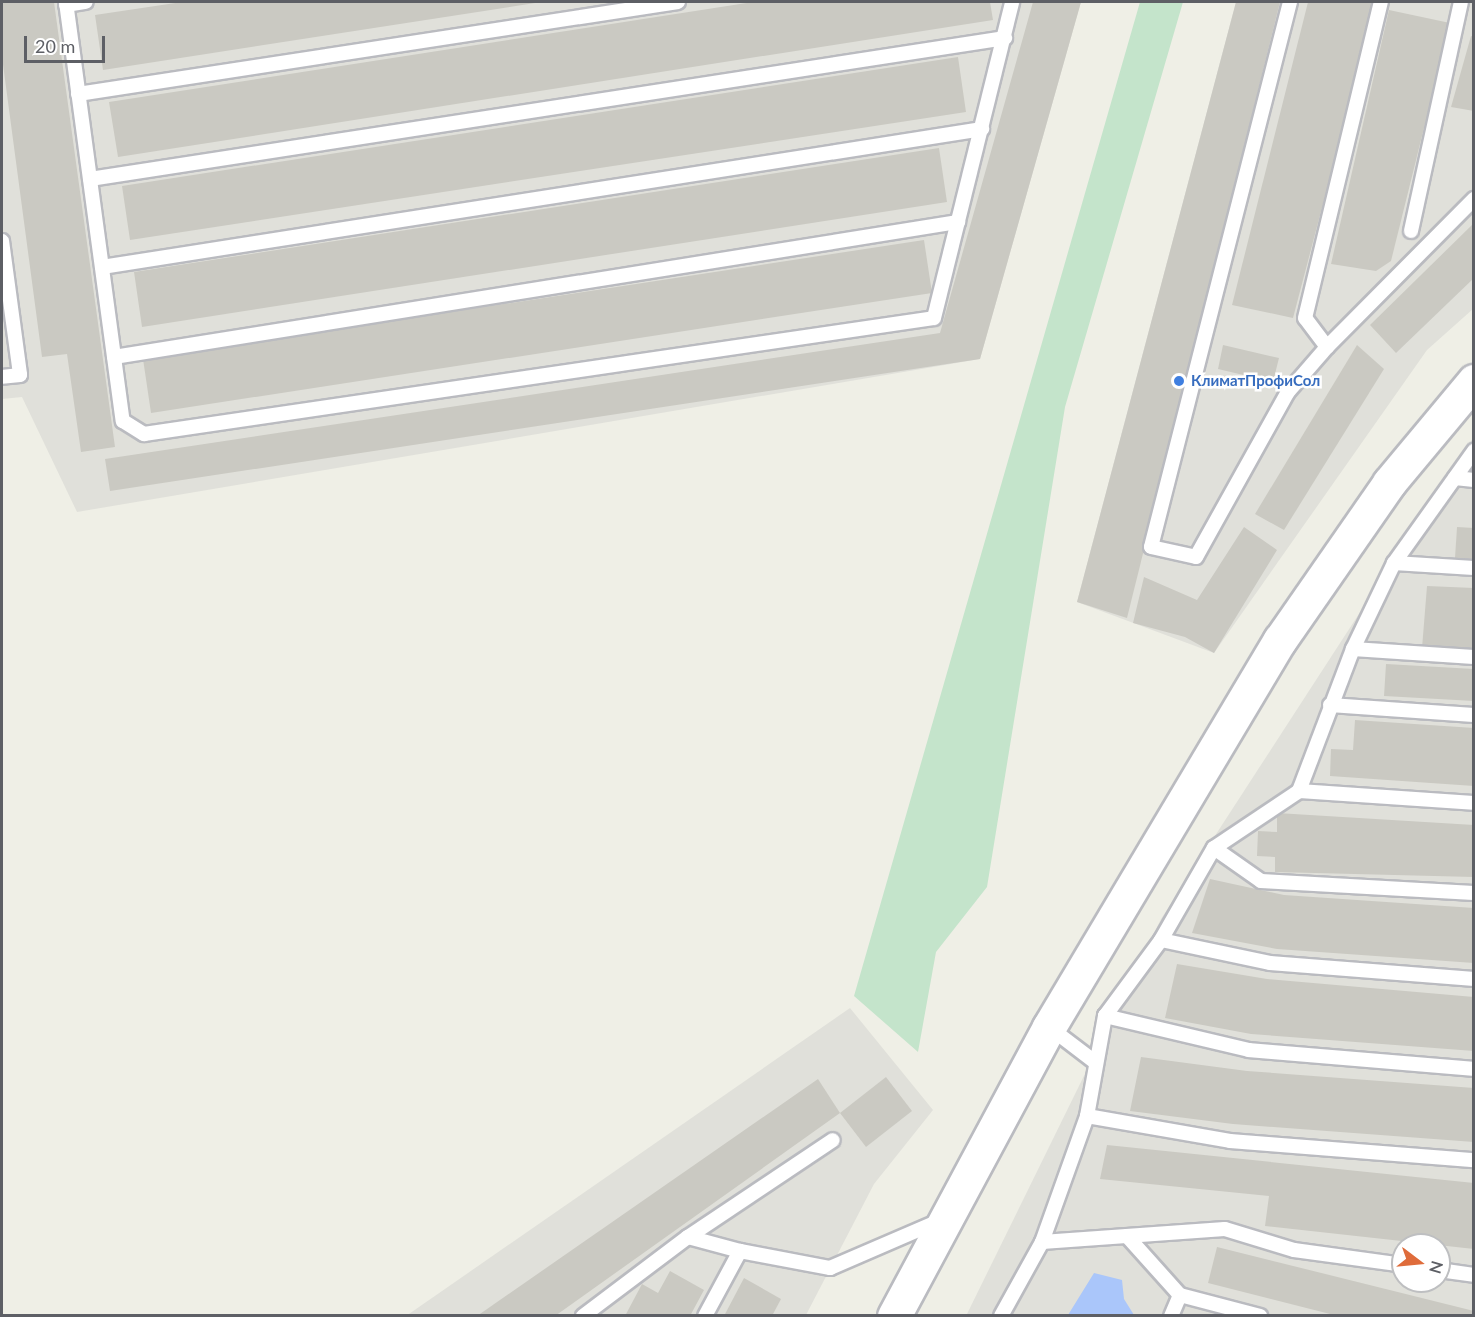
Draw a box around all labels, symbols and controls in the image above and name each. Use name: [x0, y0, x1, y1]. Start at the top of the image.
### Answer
scale bar: [27, 24, 108, 62]
text: 20 m: [35, 35, 75, 57]
place label: КлиматПрофиСол: [1191, 372, 1320, 390]
marker: КлиматПрофиСол: [1172, 374, 1186, 388]
north arrow: [1391, 1233, 1451, 1293]
text: N: [1426, 1259, 1448, 1276]

